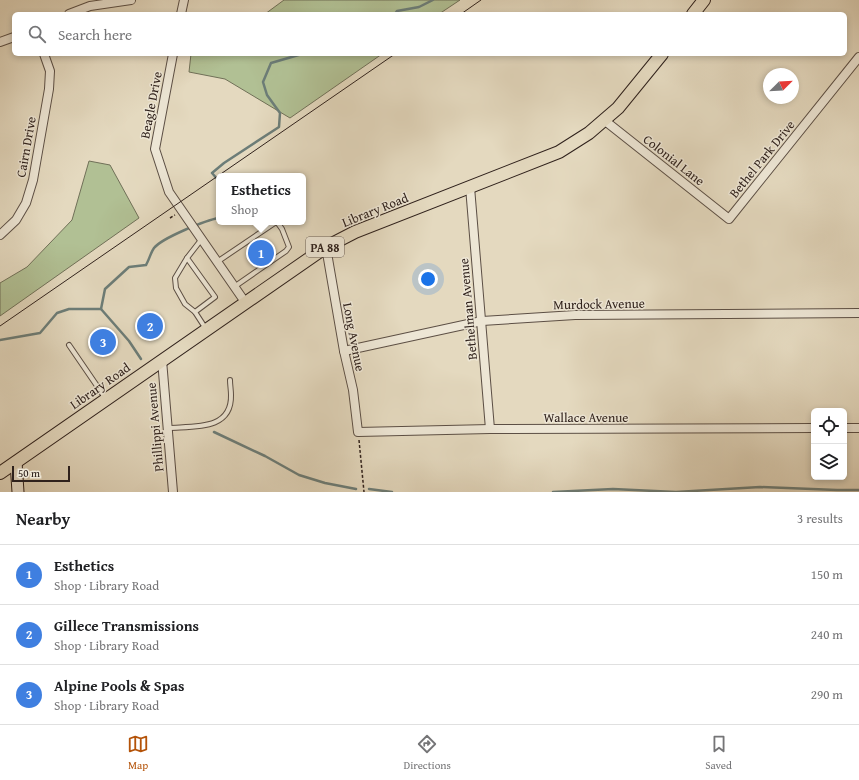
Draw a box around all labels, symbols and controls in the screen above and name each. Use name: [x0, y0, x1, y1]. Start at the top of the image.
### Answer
search box: [12, 12, 847, 56]
icon: search: [26, 23, 48, 45]
text: Search here: [58, 24, 132, 45]
north arrow: [763, 68, 799, 104]
street label: Beagle Drive: [135, 70, 167, 140]
street label: Cairn Drive: [11, 115, 41, 179]
street label: Bethel Park Drive: [725, 116, 799, 202]
street label: Colonial Lane: [639, 130, 709, 190]
popup: [216, 173, 306, 225]
text: Esthetics: [231, 179, 291, 200]
street label: Library Road: [339, 188, 411, 232]
text: Shop: [231, 200, 258, 219]
road number: PA 88: [306, 237, 344, 257]
pin: 1: [248, 238, 274, 268]
street label: Bethelman Avenue: [454, 257, 482, 361]
your location: [418, 269, 438, 289]
street label: Murdock Avenue: [553, 294, 645, 314]
street label: Long Avenue: [338, 301, 370, 373]
pin: 2: [137, 311, 163, 341]
pin: 3: [90, 327, 116, 357]
street label: Library Road: [66, 358, 134, 414]
street label: Phillippi Avenue: [142, 382, 168, 472]
street label: Wallace Avenue: [544, 408, 628, 427]
map controls: [811, 408, 847, 480]
button: locate: [811, 408, 847, 444]
button: layers: [811, 444, 847, 480]
scale bar: [12, 464, 70, 483]
text: 50 m: [18, 465, 40, 481]
text: Nearby: [16, 506, 70, 531]
text: 3 results: [797, 509, 843, 528]
text: Esthetics: [54, 555, 114, 576]
text: 1: [26, 565, 32, 584]
text: 150 m: [811, 565, 843, 584]
text: Shop · Library Road: [54, 576, 159, 595]
text: Gillece Transmissions: [54, 615, 199, 636]
text: 2: [26, 625, 32, 644]
text: 240 m: [811, 625, 843, 644]
text: Shop · Library Road: [54, 636, 159, 655]
text: Alpine Pools & Spas: [54, 675, 184, 696]
text: 3: [26, 685, 32, 704]
text: 290 m: [811, 685, 843, 704]
text: Shop · Library Road: [54, 696, 159, 715]
tab: Map: [127, 733, 149, 773]
tab: Directions: [404, 733, 451, 773]
tab: Saved: [705, 733, 732, 773]

